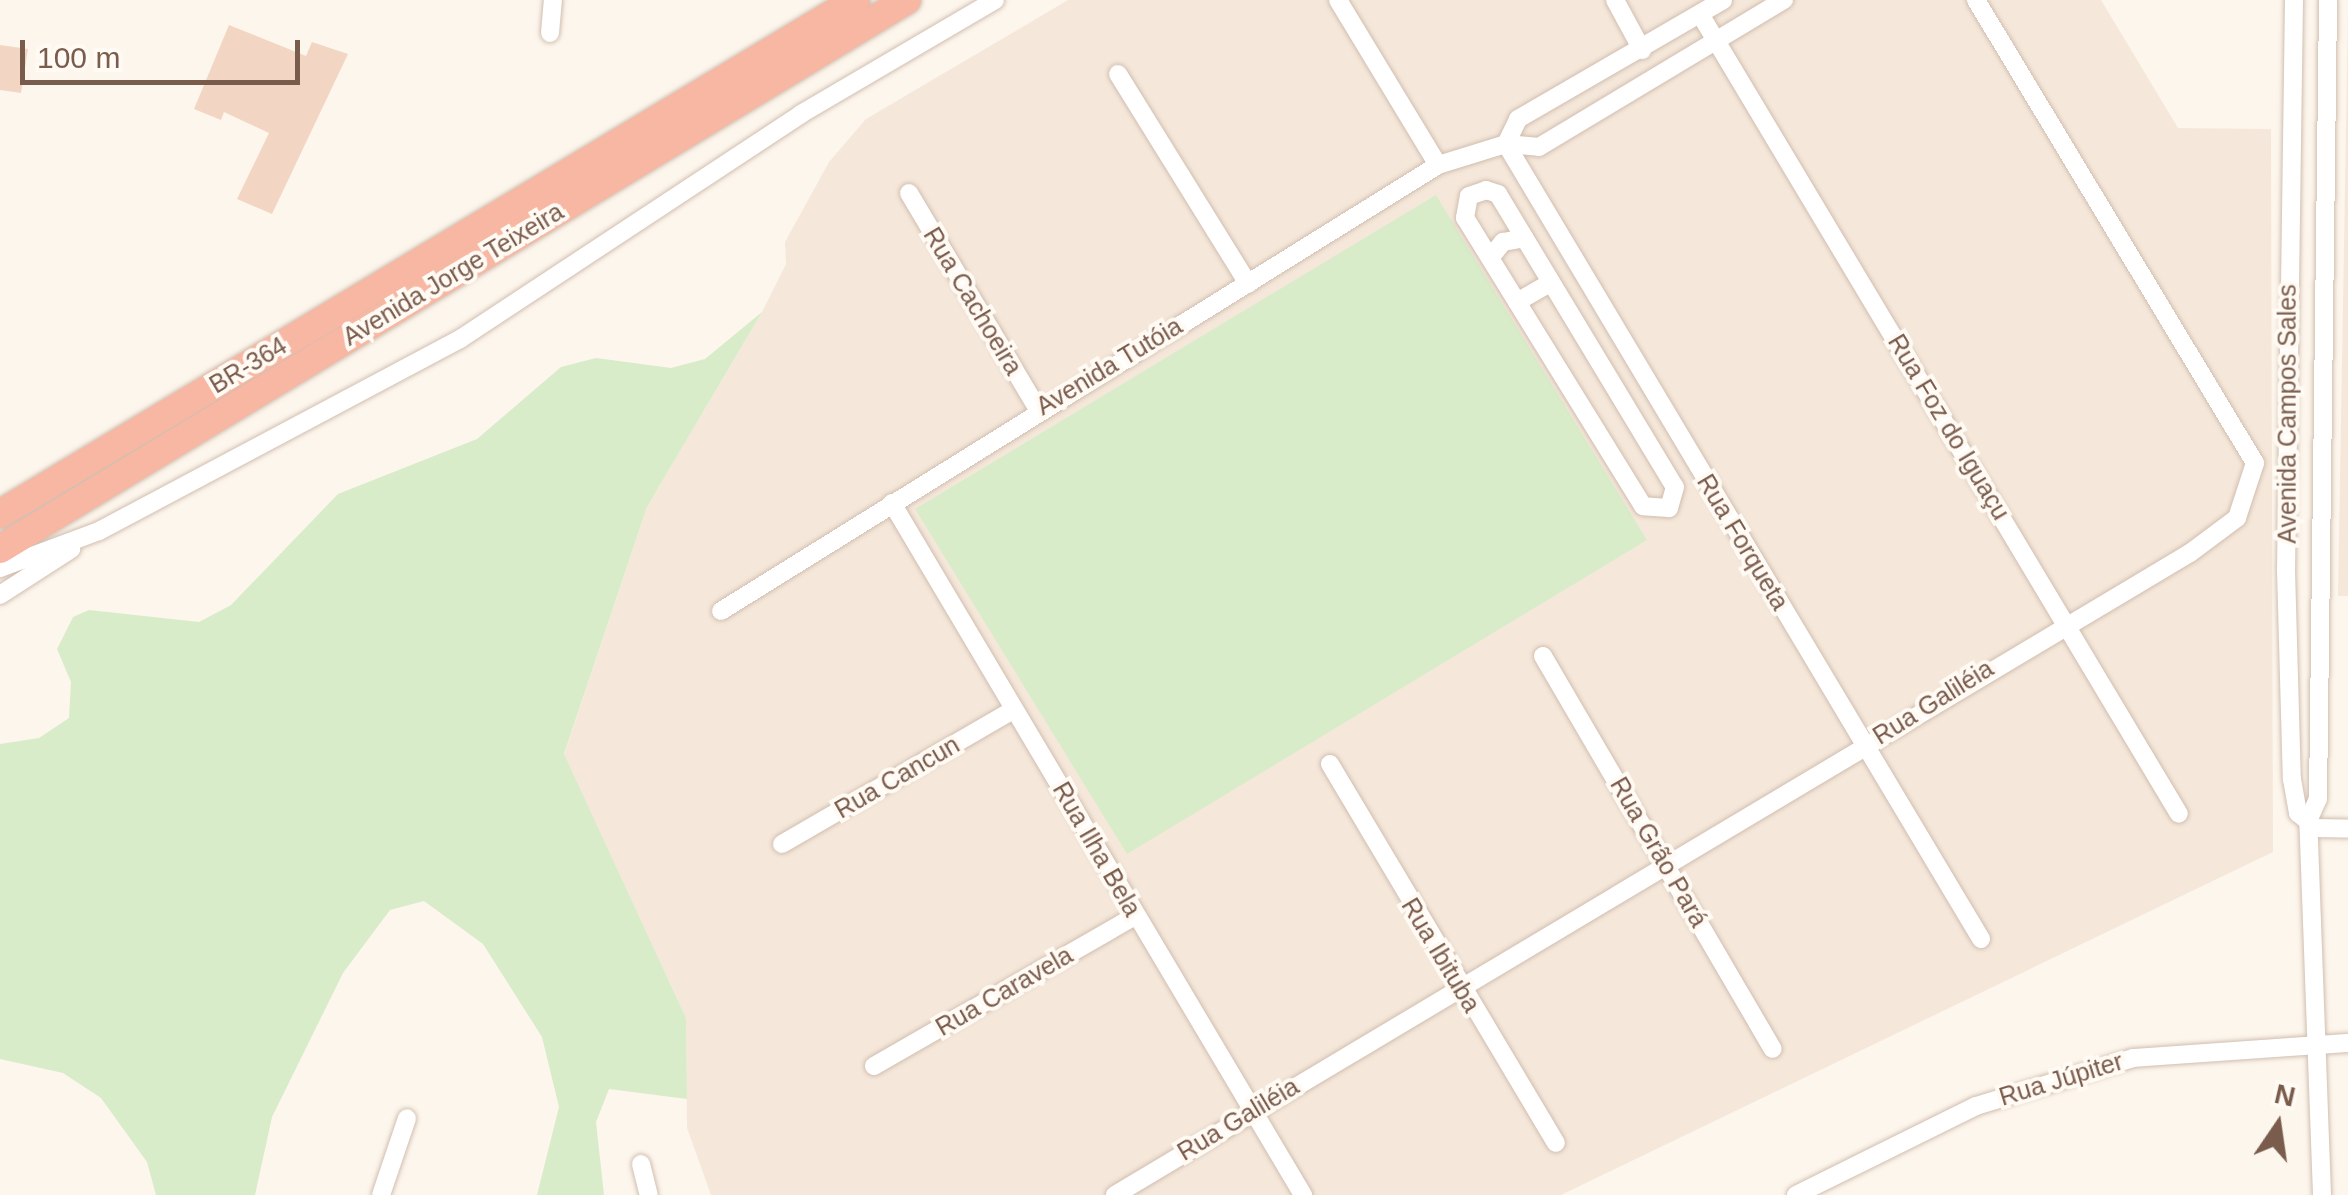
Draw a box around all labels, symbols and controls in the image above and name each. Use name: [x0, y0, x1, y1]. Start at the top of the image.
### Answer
scale bar: [25, 20, 305, 82]
text: 100 m: [37, 41, 120, 74]
street label: Avenida Jorge Teixeira: [337, 196, 569, 352]
street label: Rua Cachoeira: [917, 222, 1029, 380]
street label: Avenida Campos Sales: [2272, 284, 2302, 544]
street label: Avenida Tutóia: [1030, 311, 1188, 421]
street label: Rua Foz do Iguaçu: [1882, 329, 2016, 525]
street label: BR-364: [204, 330, 292, 400]
street label: Rua Forqueta: [1691, 469, 1795, 615]
street label: Rua Galiléia: [1867, 653, 1999, 751]
street label: Rua Cancun: [829, 729, 965, 825]
street label: Rua Grão Pará: [1604, 772, 1714, 932]
street label: Rua Ilha Bela: [1046, 777, 1148, 921]
street label: Rua Ibituba: [1395, 892, 1487, 1018]
street label: Rua Caravela: [930, 940, 1078, 1042]
street label: Rua Júpiter: [1995, 1046, 2127, 1112]
street label: Rua Galiléia: [1172, 1071, 1304, 1167]
north arrow: [2228, 1075, 2328, 1175]
text: N: [2272, 1078, 2298, 1113]

